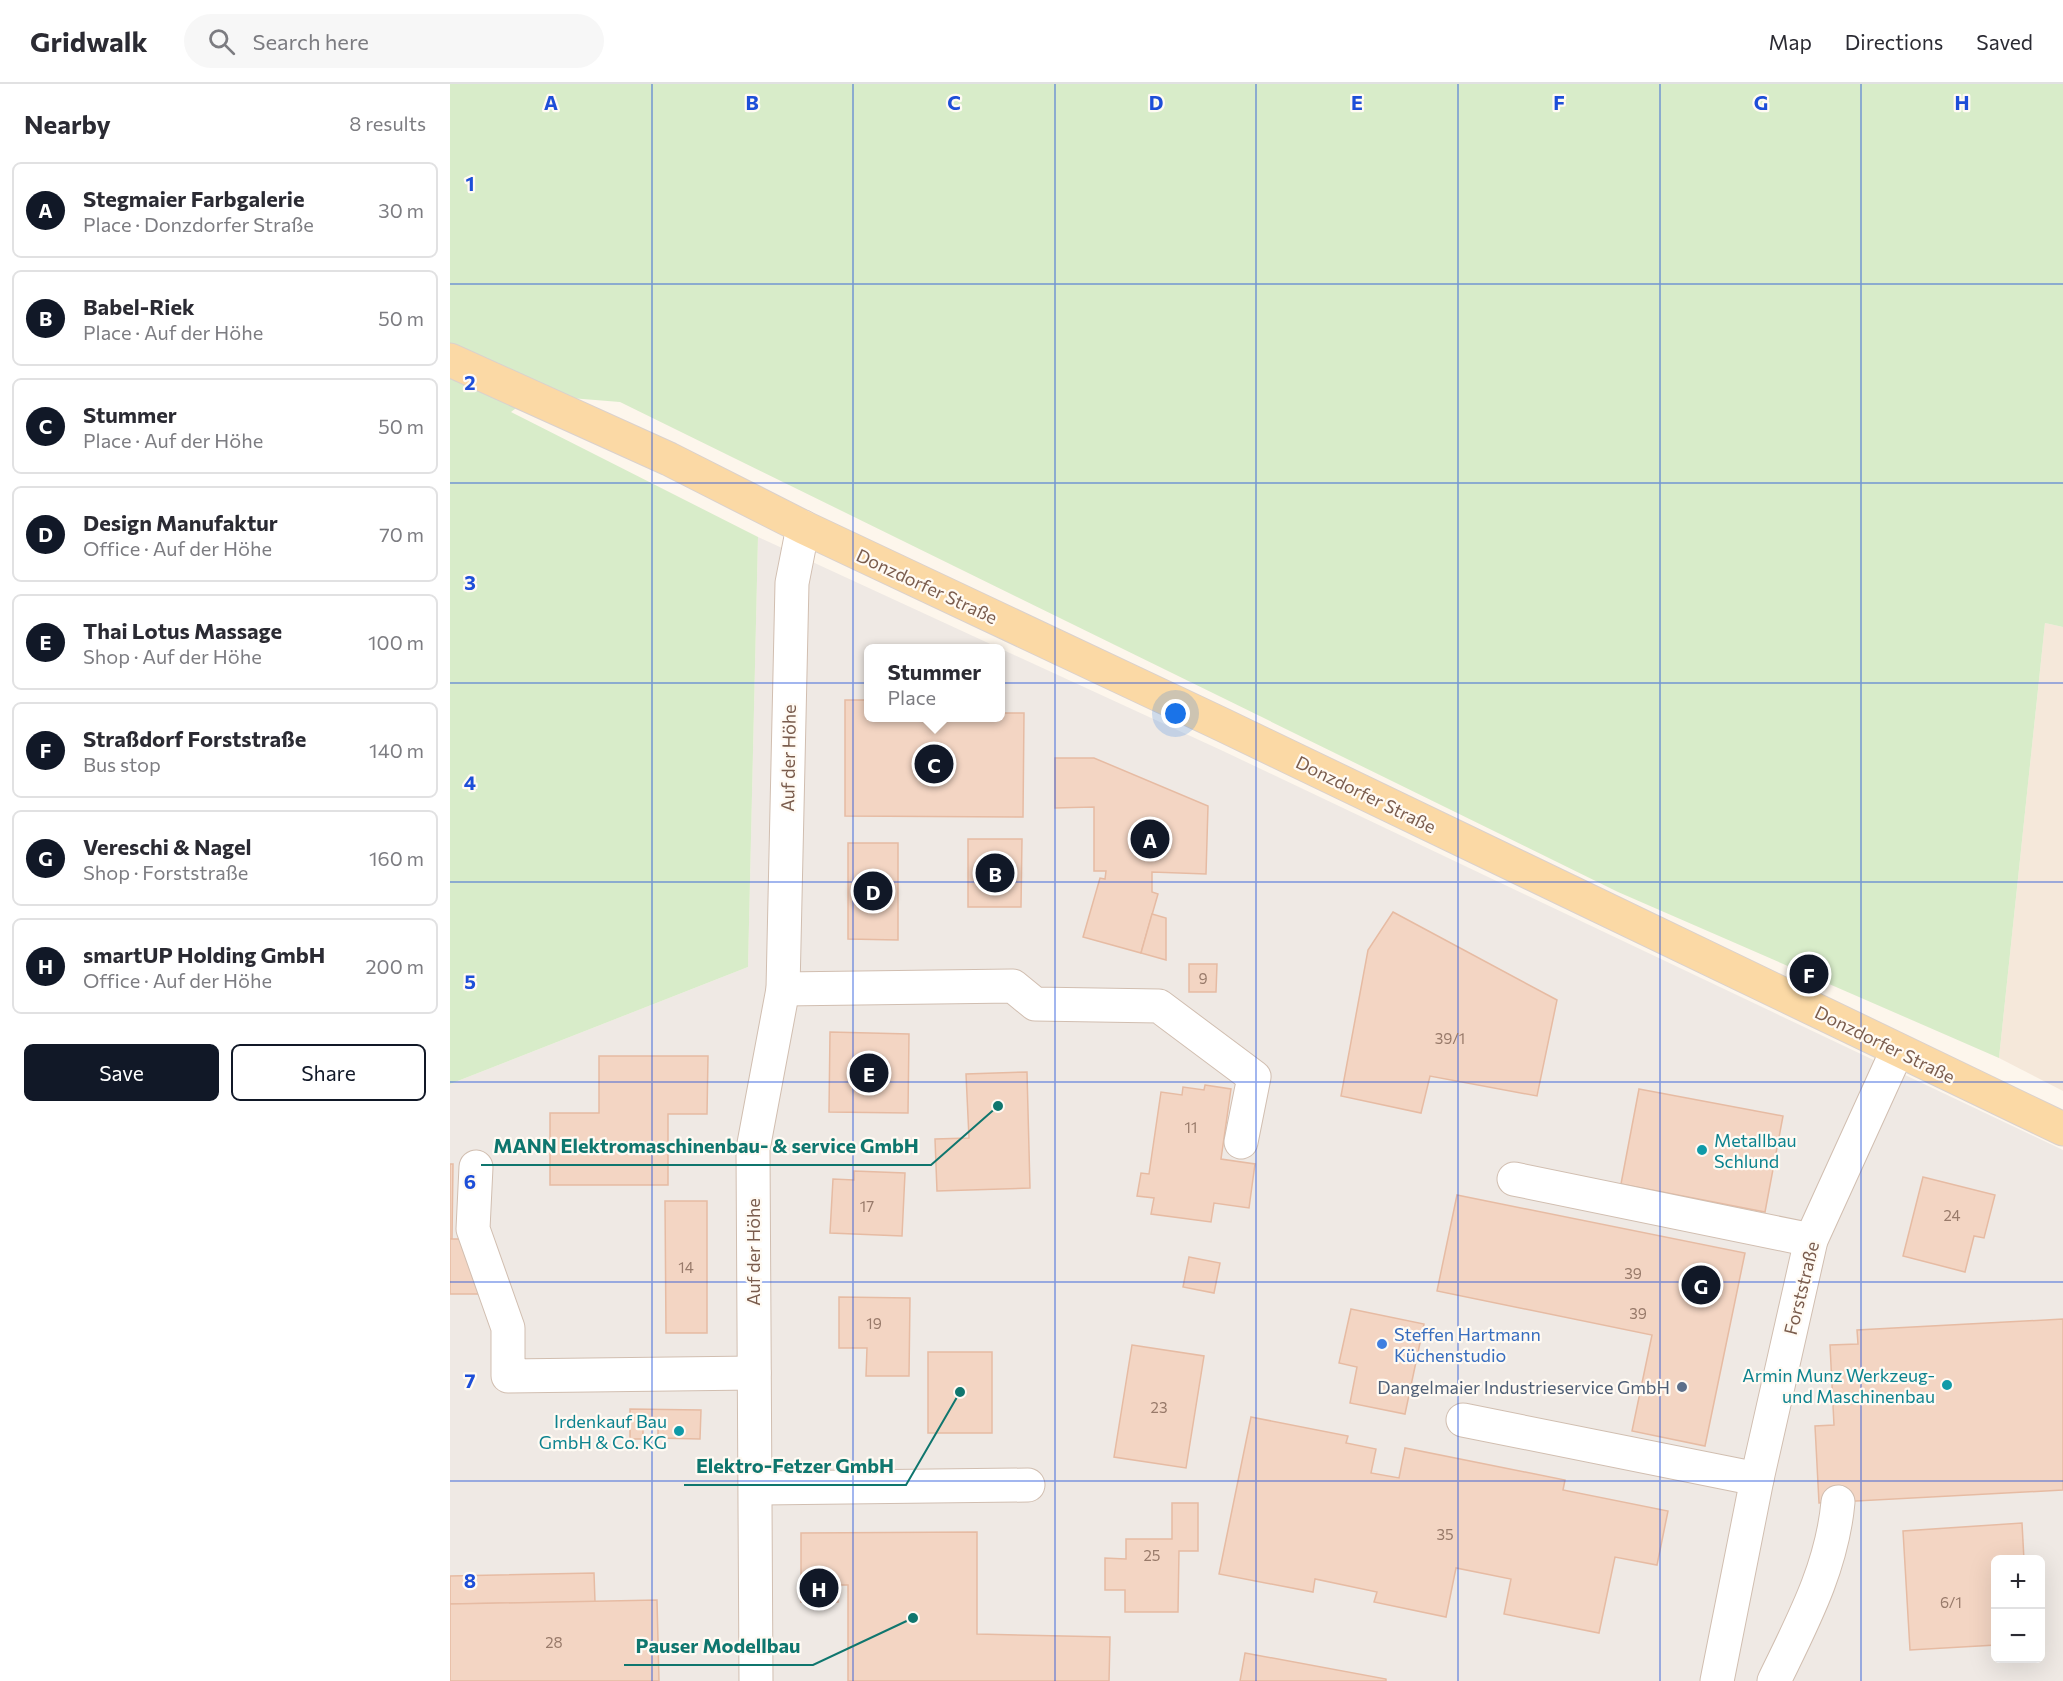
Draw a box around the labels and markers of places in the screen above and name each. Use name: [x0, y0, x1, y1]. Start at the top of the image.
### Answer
pin: C: [914, 742, 954, 786]
pin: A: [1130, 816, 1170, 861]
pin: B: [976, 850, 1014, 896]
pin: D: [854, 868, 892, 914]
pin: F: [1790, 952, 1828, 996]
pin: E: [850, 1050, 888, 1096]
callout: MANN Elektromaschinenbau- & service GmbH: [481, 1127, 931, 1165]
place label: Metallbau Schlund: [1714, 1129, 1797, 1172]
marker: Metallbau Schlund: [1695, 1143, 1709, 1157]
pin: G: [1682, 1262, 1720, 1308]
place label: Steffen Hartmann Küchenstudio: [1394, 1323, 1541, 1366]
marker: Steffen Hartmann Küchenstudio: [1375, 1337, 1389, 1351]
place label: Armin Munz Werkzeug- und Maschinenbau: [1742, 1364, 1935, 1407]
place label: Dangelmaier Industrieservice GmbH: [1377, 1376, 1670, 1398]
marker: Armin Munz Werkzeug- und Maschinenbau: [1940, 1378, 1954, 1392]
marker: Dangelmaier Industrieservice GmbH: [1675, 1380, 1689, 1394]
place label: Irdenkauf Bau GmbH & Co. KG: [539, 1410, 667, 1453]
marker: Irdenkauf Bau GmbH & Co. KG: [672, 1424, 686, 1438]
callout: Elektro-Fetzer GmbH: [684, 1447, 906, 1485]
pin: H: [800, 1566, 838, 1610]
callout: Pauser Modellbau: [624, 1627, 813, 1665]

